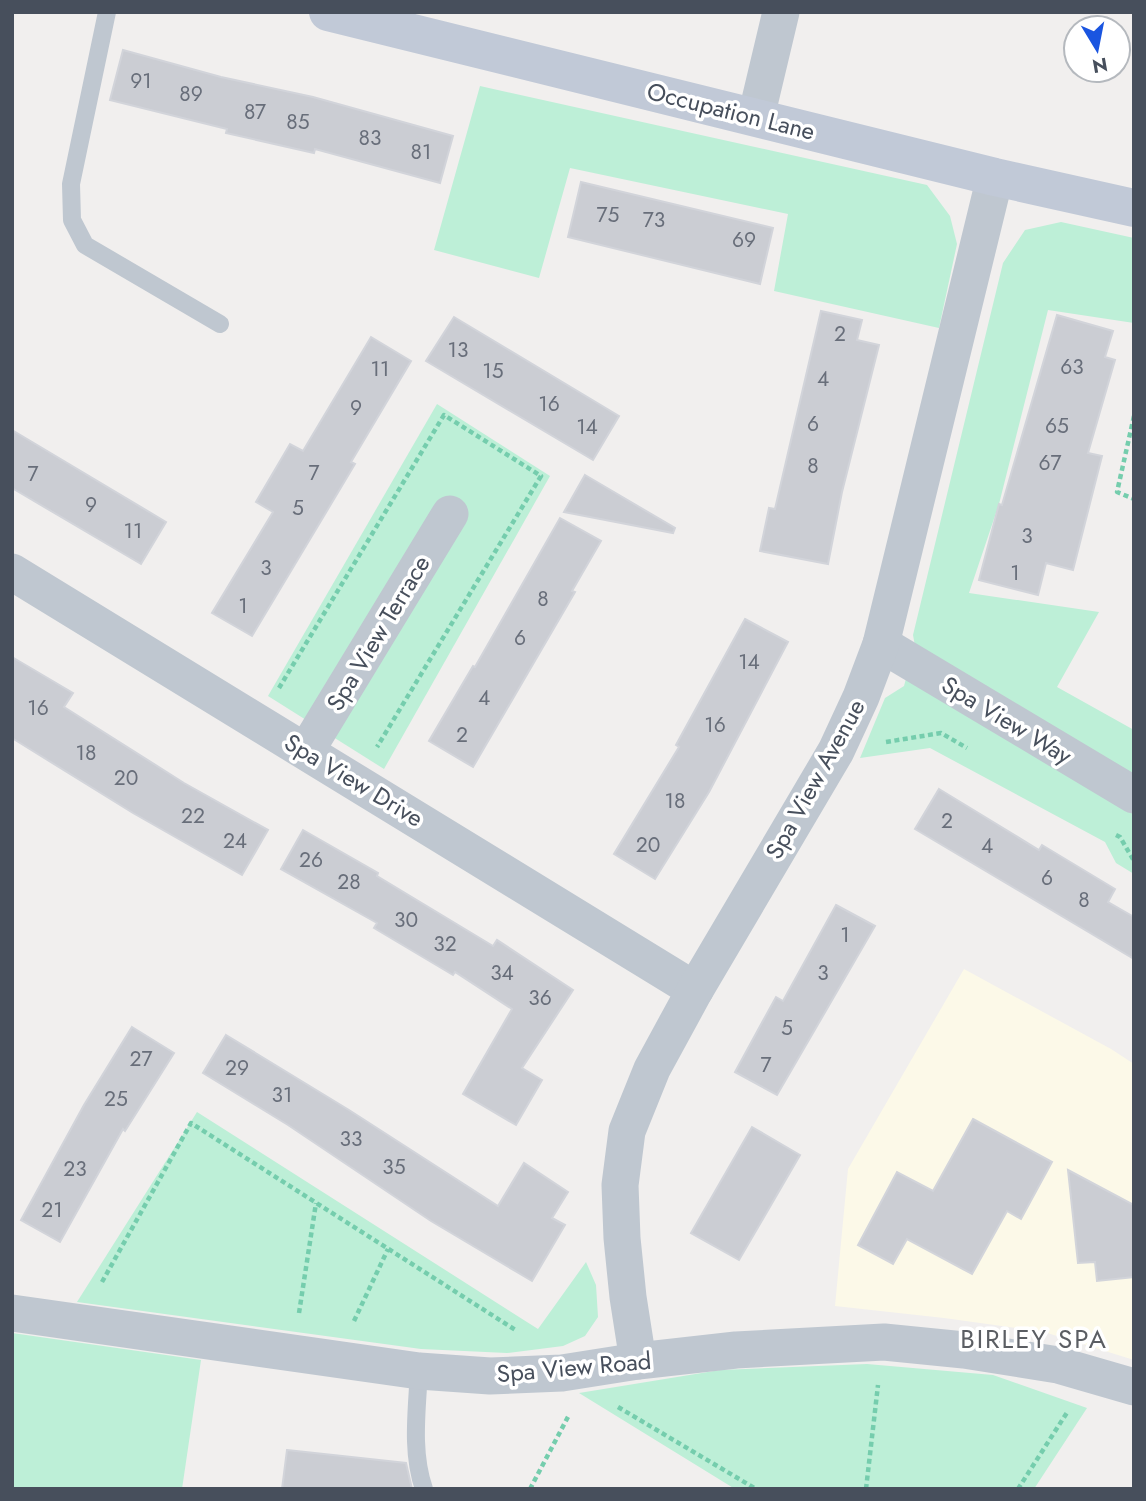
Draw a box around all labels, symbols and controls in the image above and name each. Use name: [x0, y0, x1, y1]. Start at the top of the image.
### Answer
north arrow: [1062, 14, 1132, 84]
text: N: [1090, 51, 1110, 80]
house number: 91: [130, 66, 152, 96]
street label: Occupation Lane: [643, 73, 819, 149]
house number: 89: [179, 79, 203, 109]
house number: 87: [244, 97, 266, 127]
house number: 85: [286, 107, 310, 137]
house number: 83: [359, 123, 381, 153]
house number: 81: [411, 137, 431, 167]
house number: 75: [597, 200, 619, 230]
house number: 73: [643, 205, 665, 235]
house number: 69: [732, 225, 756, 255]
house number: 2: [834, 319, 846, 349]
house number: 13: [448, 335, 468, 365]
house number: 63: [1060, 352, 1084, 382]
house number: 11: [371, 354, 389, 384]
house number: 15: [482, 356, 504, 386]
house number: 4: [817, 364, 829, 394]
house number: 16: [538, 389, 560, 419]
house number: 9: [350, 393, 362, 423]
house number: 6: [807, 409, 819, 439]
house number: 65: [1045, 411, 1069, 441]
house number: 14: [576, 412, 598, 442]
house number: 67: [1038, 448, 1062, 478]
house number: 8: [807, 451, 819, 481]
house number: 7: [308, 458, 320, 488]
house number: 7: [27, 459, 39, 489]
house number: 9: [85, 490, 97, 520]
house number: 5: [292, 493, 304, 523]
house number: 11: [124, 516, 142, 546]
house number: 3: [1021, 521, 1033, 551]
street label: Spa View Terrace: [318, 548, 438, 718]
house number: 3: [260, 553, 272, 583]
house number: 1: [1010, 558, 1020, 588]
house number: 8: [537, 584, 549, 614]
house number: 1: [238, 591, 248, 621]
house number: 6: [514, 623, 526, 653]
house number: 14: [738, 647, 760, 677]
street label: Spa View Way: [935, 667, 1079, 773]
house number: 4: [478, 683, 490, 713]
house number: 16: [27, 693, 49, 723]
street label: Spa View Avenue: [757, 693, 873, 865]
house number: 16: [704, 710, 726, 740]
house number: 2: [456, 720, 468, 750]
street label: Spa View Drive: [278, 725, 430, 835]
house number: 18: [76, 738, 96, 768]
house number: 20: [114, 763, 138, 793]
house number: 18: [665, 786, 685, 816]
house number: 22: [181, 801, 205, 831]
house number: 2: [941, 806, 953, 836]
house number: 24: [223, 826, 247, 856]
house number: 20: [636, 830, 660, 860]
house number: 4: [981, 831, 993, 861]
house number: 26: [299, 845, 323, 875]
house number: 6: [1041, 863, 1053, 893]
house number: 28: [337, 867, 361, 897]
house number: 8: [1078, 885, 1090, 915]
house number: 30: [394, 905, 418, 935]
house number: 1: [840, 920, 850, 950]
house number: 32: [433, 929, 457, 959]
house number: 34: [490, 958, 514, 988]
house number: 3: [817, 958, 829, 988]
house number: 36: [528, 983, 552, 1013]
house number: 5: [781, 1013, 793, 1043]
house number: 27: [130, 1044, 152, 1074]
house number: 7: [760, 1050, 772, 1080]
house number: 29: [225, 1053, 249, 1083]
house number: 31: [272, 1080, 292, 1110]
house number: 25: [104, 1084, 128, 1114]
house number: 33: [340, 1124, 362, 1154]
house number: 35: [382, 1152, 406, 1182]
house number: 23: [63, 1154, 87, 1184]
house number: 21: [41, 1195, 63, 1225]
district label: BIRLEY SPA: [960, 1320, 1108, 1358]
street label: Spa View Road: [495, 1343, 653, 1391]

